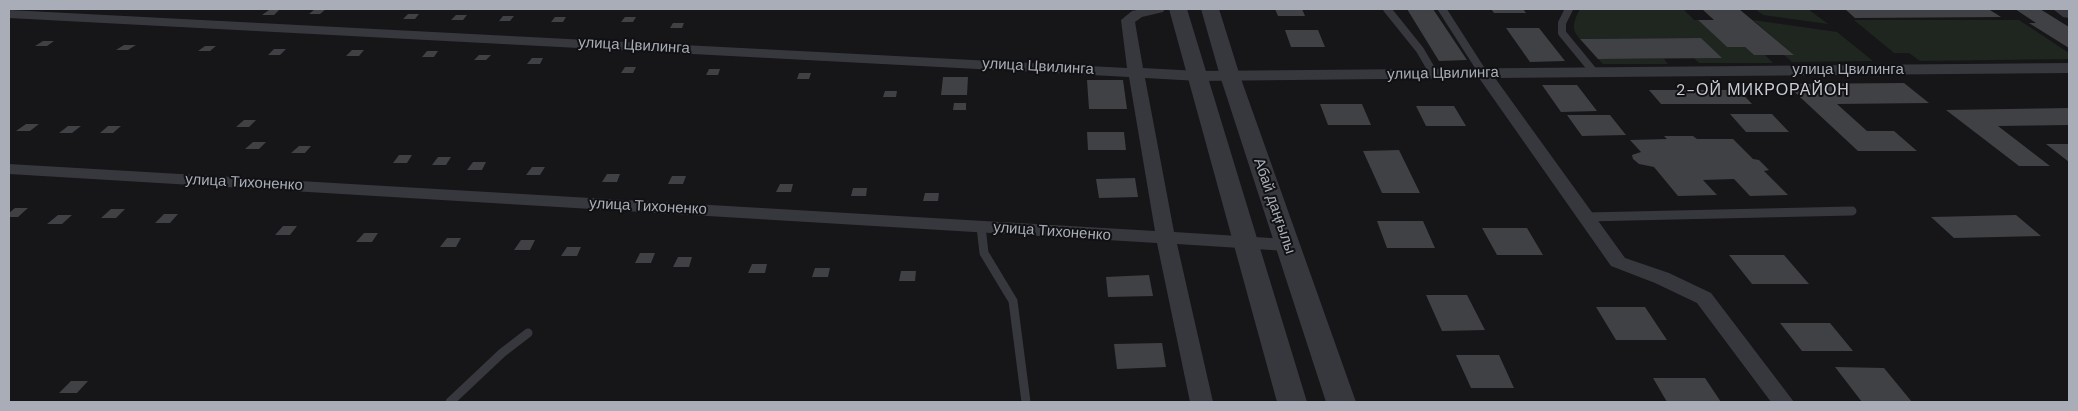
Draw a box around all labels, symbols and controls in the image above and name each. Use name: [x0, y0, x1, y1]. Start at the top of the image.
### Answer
street label: улица Цвилинга: [578, 34, 690, 58]
street label: улица Цвилинга: [982, 55, 1094, 79]
street label: улица Цвилинга: [1792, 61, 1904, 79]
street label: улица Цвилинга: [1387, 64, 1499, 84]
district label: 2-ОЙ МИКРОРАЙОН: [1674, 81, 1852, 101]
street label: Абай даңғылы: [1249, 156, 1299, 256]
street label: улица Тихоненко: [185, 171, 303, 195]
street label: улица Тихоненко: [589, 195, 707, 219]
street label: улица Тихоненко: [993, 219, 1111, 245]

